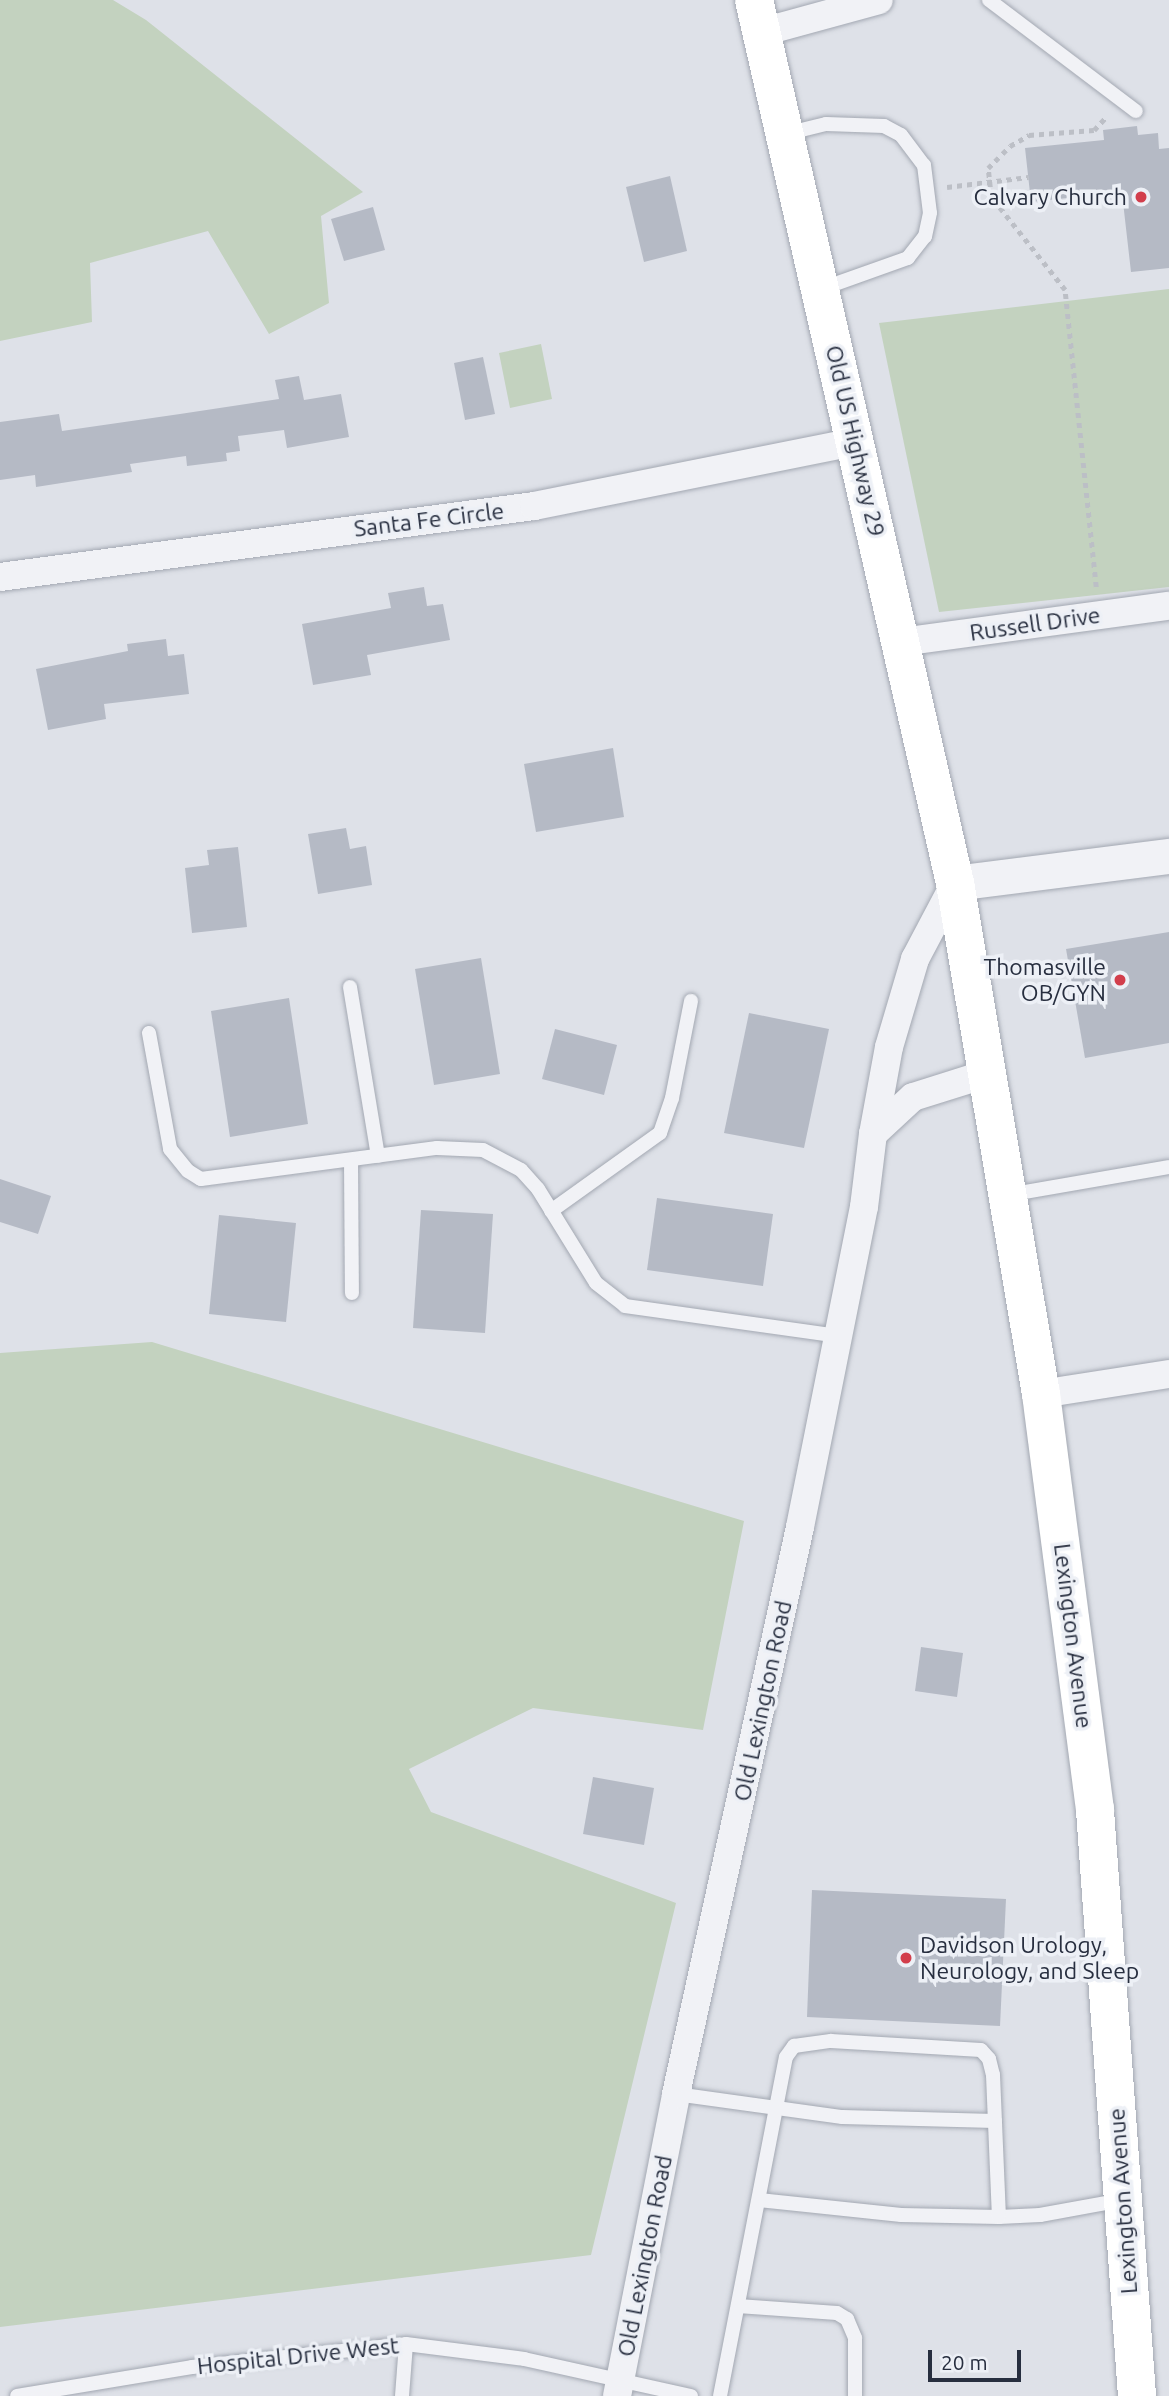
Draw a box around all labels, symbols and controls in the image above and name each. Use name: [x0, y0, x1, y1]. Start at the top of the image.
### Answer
place label: Calvary Church: [974, 183, 1127, 211]
marker: Calvary Church: [1133, 189, 1149, 205]
street label: Old US Highway 29: [820, 343, 890, 539]
street label: Santa Fe Circle: [352, 497, 506, 543]
street label: Russell Drive: [968, 601, 1102, 647]
place label: Thomasville OB/GYN: [983, 953, 1106, 1007]
marker: Thomasville OB/GYN: [1112, 972, 1128, 988]
street label: Lexington Avenue: [1048, 1542, 1098, 1730]
street label: Old Lexington Road: [728, 1598, 798, 1804]
place label: Davidson Urology, Neurology, and Sleep: [920, 1931, 1139, 1985]
marker: Davidson Urology, Neurology, and Sleep: [898, 1950, 914, 1966]
street label: Lexington Avenue: [1103, 2107, 1143, 2295]
street label: Old Lexington Road: [612, 2153, 678, 2359]
street label: Hospital Drive West: [196, 2332, 400, 2380]
scale bar: [931, 2336, 1024, 2380]
text: 20 m: [941, 2350, 988, 2374]

